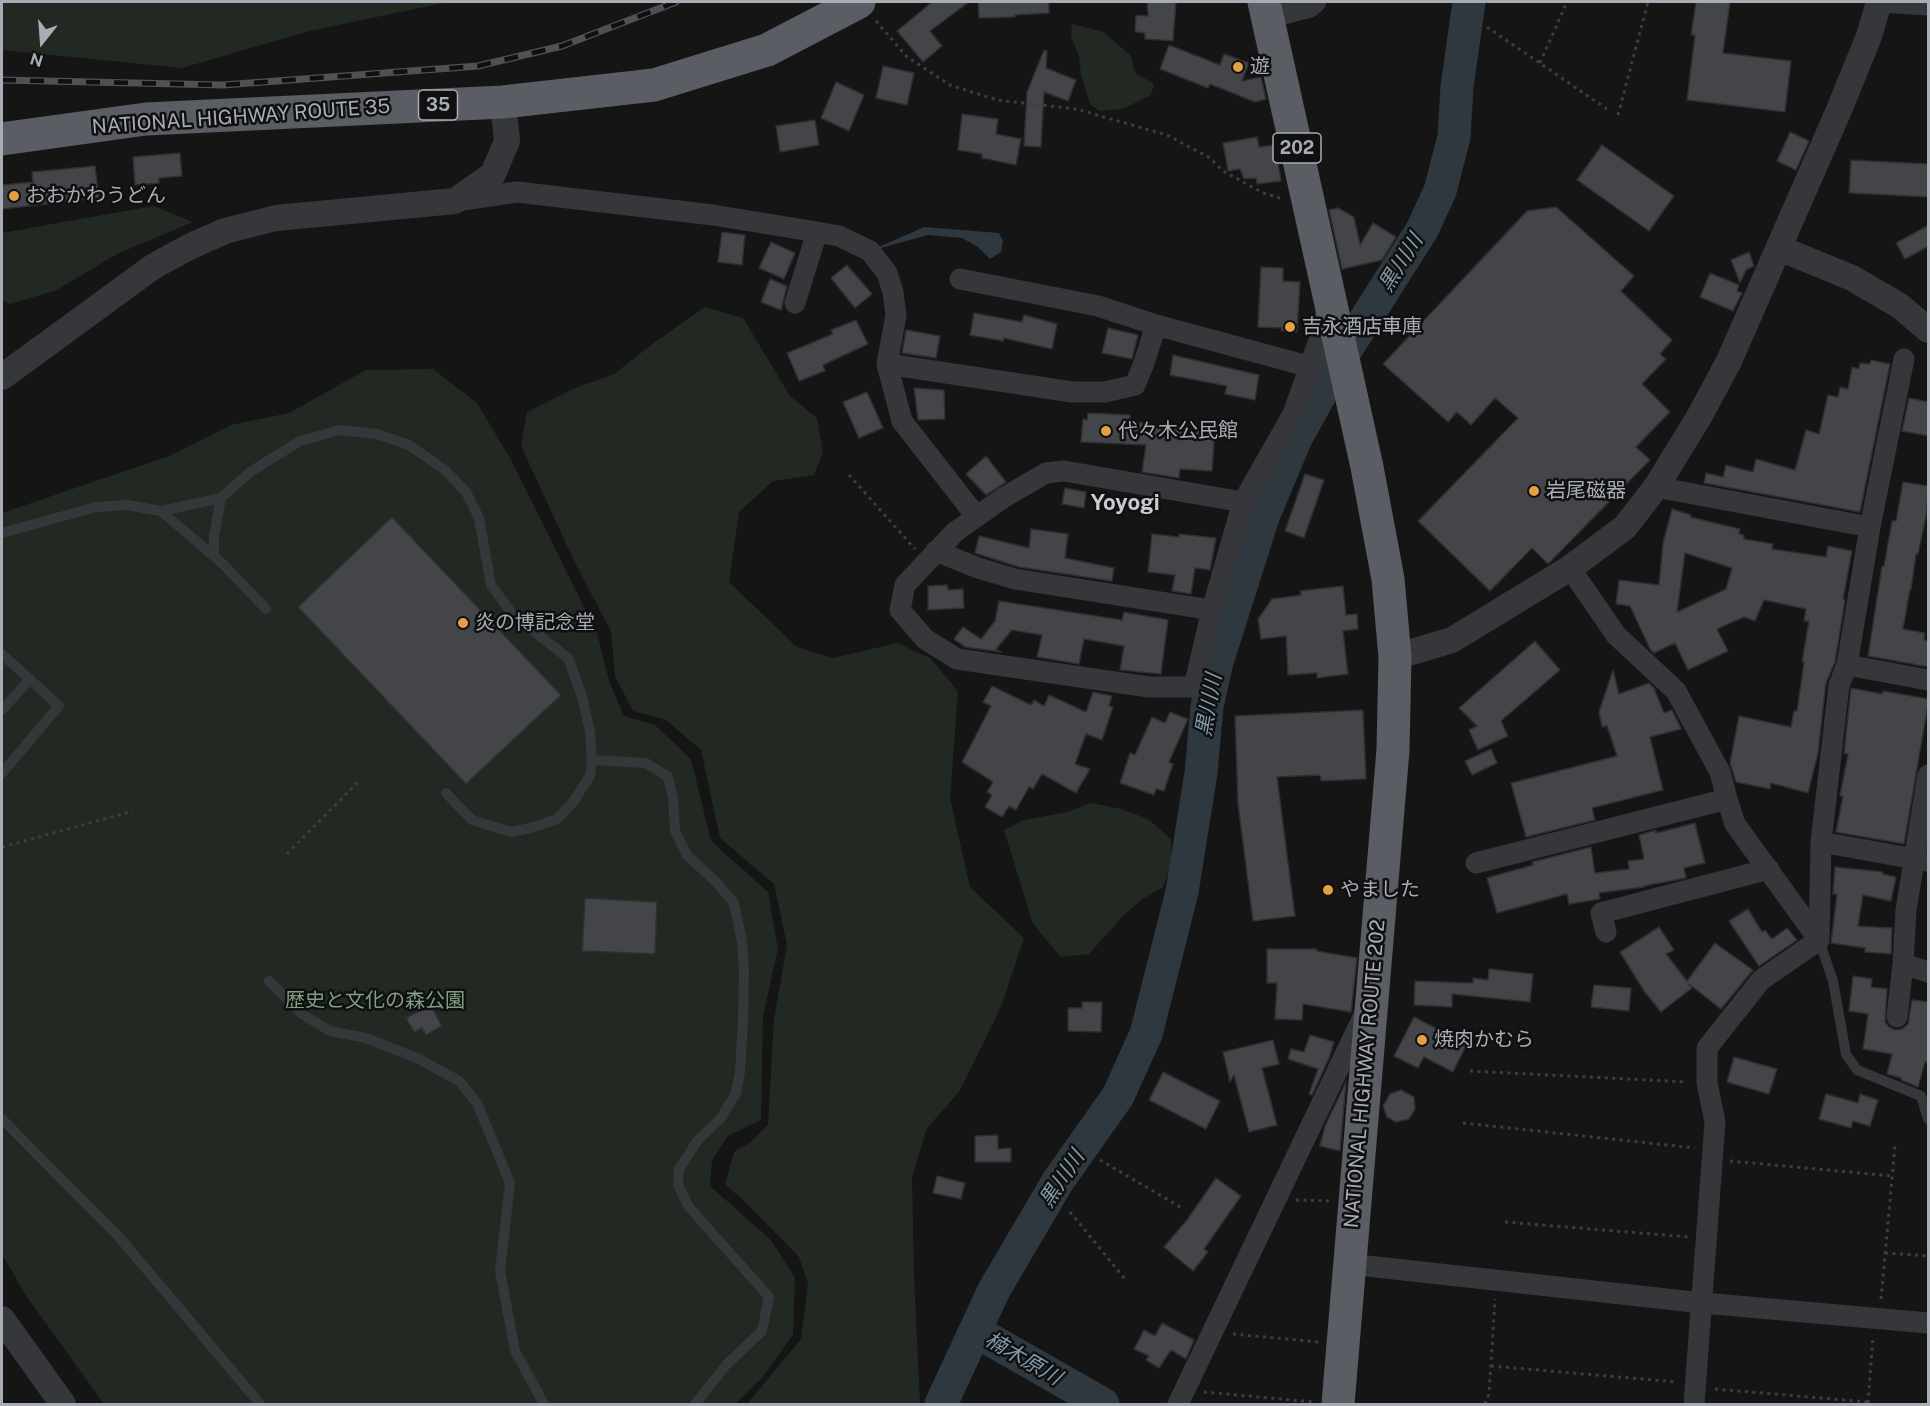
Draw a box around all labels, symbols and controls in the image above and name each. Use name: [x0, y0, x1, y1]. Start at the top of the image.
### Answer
north arrow: [12, 12, 72, 72]
text: N: [28, 49, 45, 71]
place label: 遊: [1250, 55, 1270, 79]
marker: 遊: [1231, 60, 1245, 74]
road number: 35: [418, 90, 458, 120]
street label: NATIONAL HIGHWAY ROUTE 35: [91, 95, 391, 139]
road number: 202: [1273, 133, 1321, 163]
place label: おおかわうどん: [26, 184, 166, 208]
marker: おおかわうどん: [7, 189, 21, 203]
water label: 黒川川: [1374, 230, 1428, 296]
place label: 吉永酒店車庫: [1302, 315, 1422, 339]
marker: 吉永酒店車庫: [1283, 320, 1297, 334]
place label: 代々木公民館: [1118, 419, 1238, 443]
marker: 代々木公民館: [1099, 424, 1113, 438]
place label: 岩尾磁器: [1546, 479, 1626, 503]
marker: 岩尾磁器: [1527, 484, 1541, 498]
district label: Yoyogi: [1090, 490, 1160, 516]
place label: 炎の博記念堂: [475, 611, 595, 635]
marker: 炎の博記念堂: [456, 616, 470, 630]
water label: 黒川川: [1191, 672, 1227, 738]
place label: やました: [1340, 878, 1420, 902]
marker: やました: [1321, 883, 1335, 897]
street label: NATIONAL HIGHWAY ROUTE 202: [1340, 919, 1390, 1229]
park label: 歴史と文化の森公園: [285, 989, 465, 1013]
place label: 焼肉かむら: [1434, 1028, 1534, 1052]
marker: 焼肉かむら: [1415, 1033, 1429, 1047]
water label: 黒川川: [1034, 1146, 1090, 1212]
water label: 楠木原川: [980, 1327, 1066, 1391]

